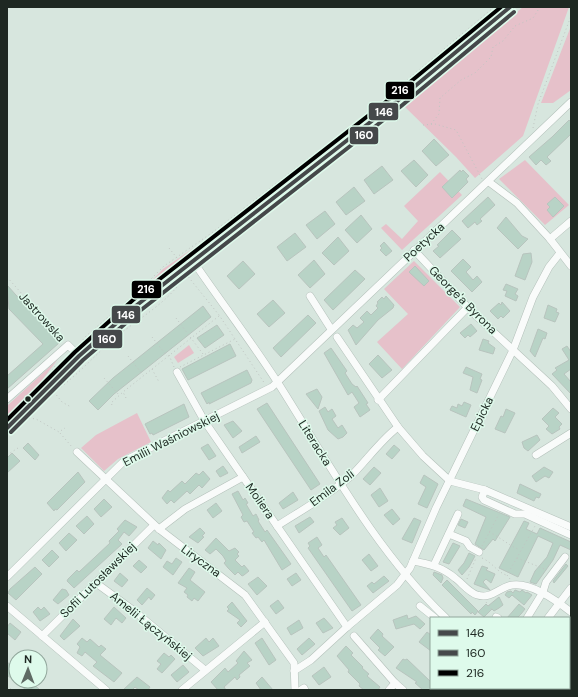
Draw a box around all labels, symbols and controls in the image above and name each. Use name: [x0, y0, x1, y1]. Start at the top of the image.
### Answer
line badge: 216: [385, 81, 415, 100]
text: 216: [391, 83, 409, 97]
line badge: 146: [368, 102, 399, 121]
text: 146: [375, 105, 393, 119]
line badge: 160: [349, 126, 379, 145]
text: 160: [355, 128, 374, 142]
street label: Poetycka: [400, 219, 448, 265]
street label: George'a Byrona: [425, 262, 501, 338]
line badge: 216: [131, 280, 162, 299]
text: 216: [137, 282, 155, 296]
street label: Jastrowska: [15, 289, 69, 345]
line badge: 146: [111, 305, 141, 324]
text: 146: [117, 308, 135, 322]
line badge: 160: [92, 329, 123, 349]
text: 160: [98, 332, 117, 346]
unlabelled marker: [23, 394, 33, 404]
street label: Epicka: [467, 394, 497, 434]
street label: Emilii Waśniowskiej: [120, 408, 222, 470]
street label: Literacka: [295, 417, 335, 469]
street label: Emila Zoli: [306, 466, 358, 510]
street label: Moliera: [242, 480, 278, 522]
street label: Sofii Lutosławskiej: [57, 539, 139, 621]
street label: Liryczna: [178, 541, 224, 581]
street label: Amelii Łączyńskiej: [107, 588, 195, 664]
legend: [430, 617, 570, 689]
text: 146: [466, 625, 485, 641]
text: 160: [466, 645, 486, 661]
north arrow: [8, 649, 48, 689]
text: N: [24, 652, 32, 666]
text: 216: [466, 665, 484, 681]

